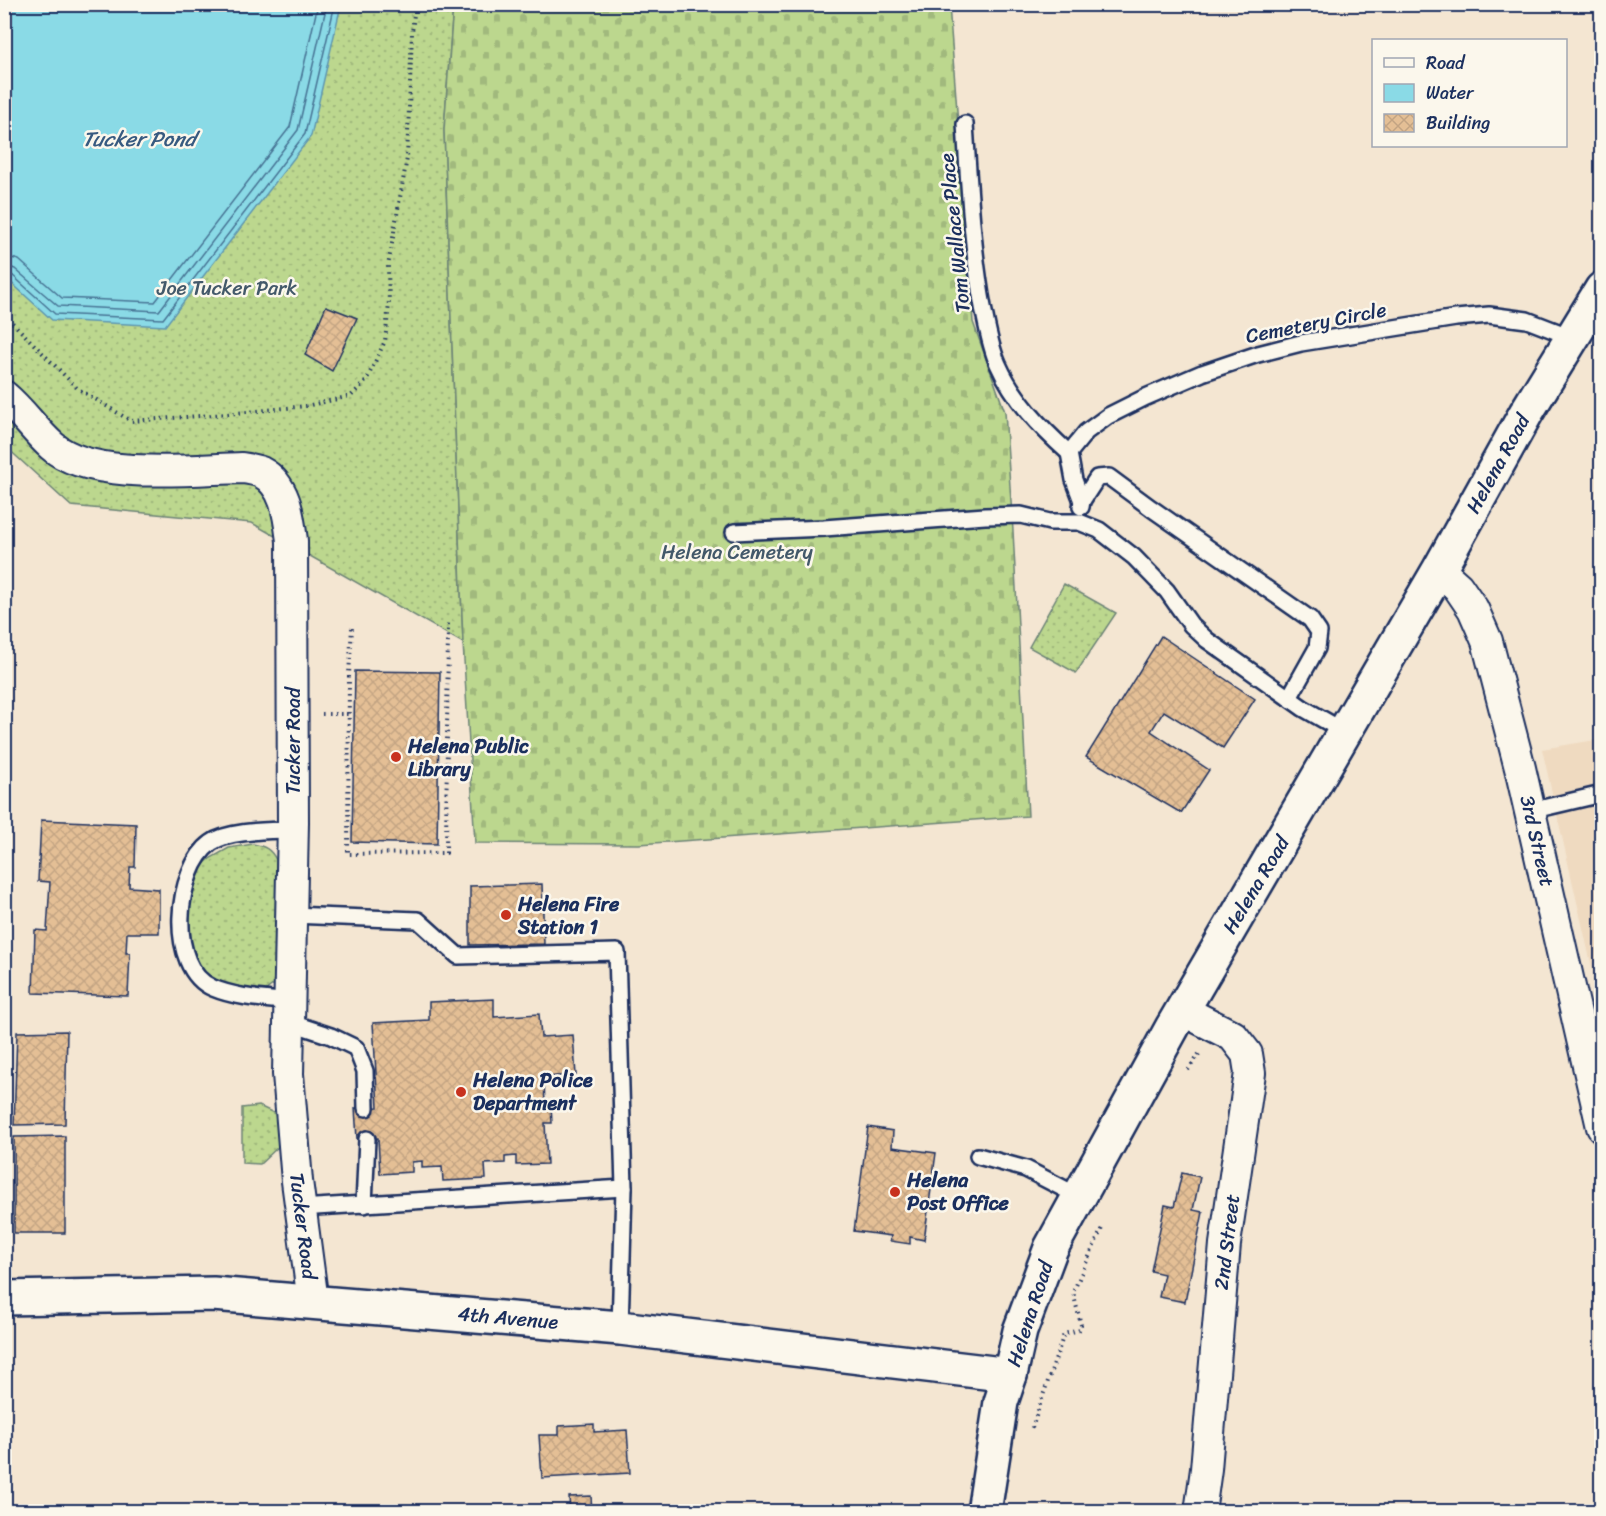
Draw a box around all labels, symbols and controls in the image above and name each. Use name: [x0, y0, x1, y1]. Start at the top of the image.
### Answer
legend: [1372, 39, 1567, 147]
text: Road: [1426, 47, 1466, 79]
text: Water: [1426, 77, 1475, 109]
text: Building: [1426, 107, 1490, 139]
water label: Tucker Pond: [82, 120, 200, 158]
street label: Tom Wallace Place: [929, 151, 981, 314]
park label: Joe Tucker Park: [156, 271, 297, 306]
street label: Cemetery Circle: [1243, 292, 1389, 354]
street label: Helena Road: [1456, 406, 1541, 520]
park label: Helena Cemetery: [661, 535, 814, 570]
street label: Tucker Road: [276, 686, 311, 794]
place label: Helena Public Library: [407, 729, 529, 787]
marker: Helena Public Library: [389, 750, 403, 764]
street label: 3rd Street: [1509, 792, 1565, 891]
street label: Helena Road: [1213, 828, 1300, 941]
place label: Helena Fire Station 1: [517, 887, 620, 945]
marker: Helena Fire Station 1: [499, 908, 513, 922]
place label: Helena Police Department: [472, 1063, 593, 1121]
marker: Helena Police Department: [454, 1085, 468, 1099]
place label: Helena Post Office: [906, 1163, 1010, 1221]
street label: Tucker Road: [279, 1171, 327, 1283]
marker: Helena Post Office: [888, 1185, 902, 1199]
street label: 2nd Street: [1204, 1192, 1250, 1292]
street label: Helena Road: [996, 1255, 1064, 1371]
street label: 4th Avenue: [456, 1296, 560, 1340]

